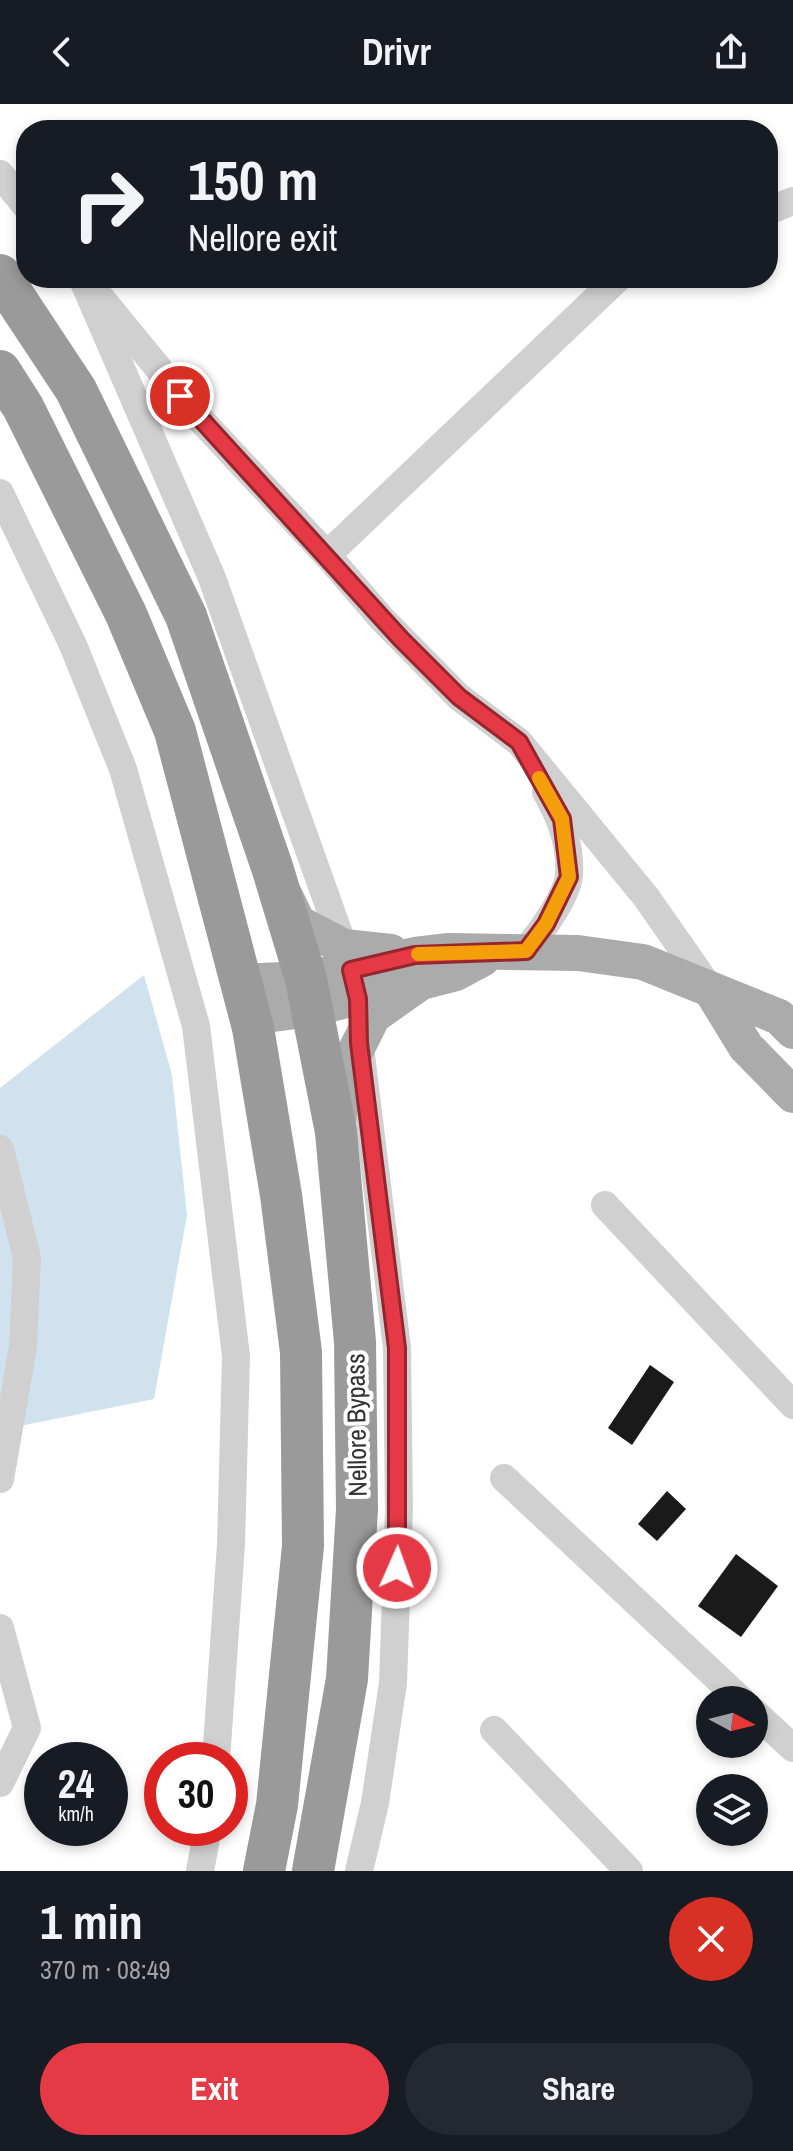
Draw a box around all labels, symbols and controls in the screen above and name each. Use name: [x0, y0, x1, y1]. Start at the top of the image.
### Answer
text: Drivr: [362, 28, 431, 76]
icon: back: [40, 30, 84, 74]
icon: share: [709, 30, 753, 74]
text: 150 m: [188, 142, 318, 217]
icon: right: [56, 152, 160, 256]
text: Nellore exit: [188, 214, 337, 262]
pin: [146, 362, 214, 430]
icon: arrive: [158, 374, 202, 418]
street label: Nellore Bypass: [337, 1353, 375, 1497]
position arrow: [355, 1526, 439, 1610]
north arrow: [696, 1686, 768, 1758]
map controls: [696, 1686, 768, 1846]
speed limit sign: 30: [144, 1742, 248, 1846]
text: 24: [58, 1757, 94, 1810]
button: layers: [696, 1774, 768, 1846]
text: km/h: [58, 1800, 94, 1827]
text: 1 min: [40, 1889, 143, 1954]
button: close: [669, 1897, 753, 1981]
text: 370 m · 08:49: [40, 1952, 170, 1987]
button: Exit: [40, 2043, 389, 2135]
button: Share: [405, 2043, 753, 2135]

